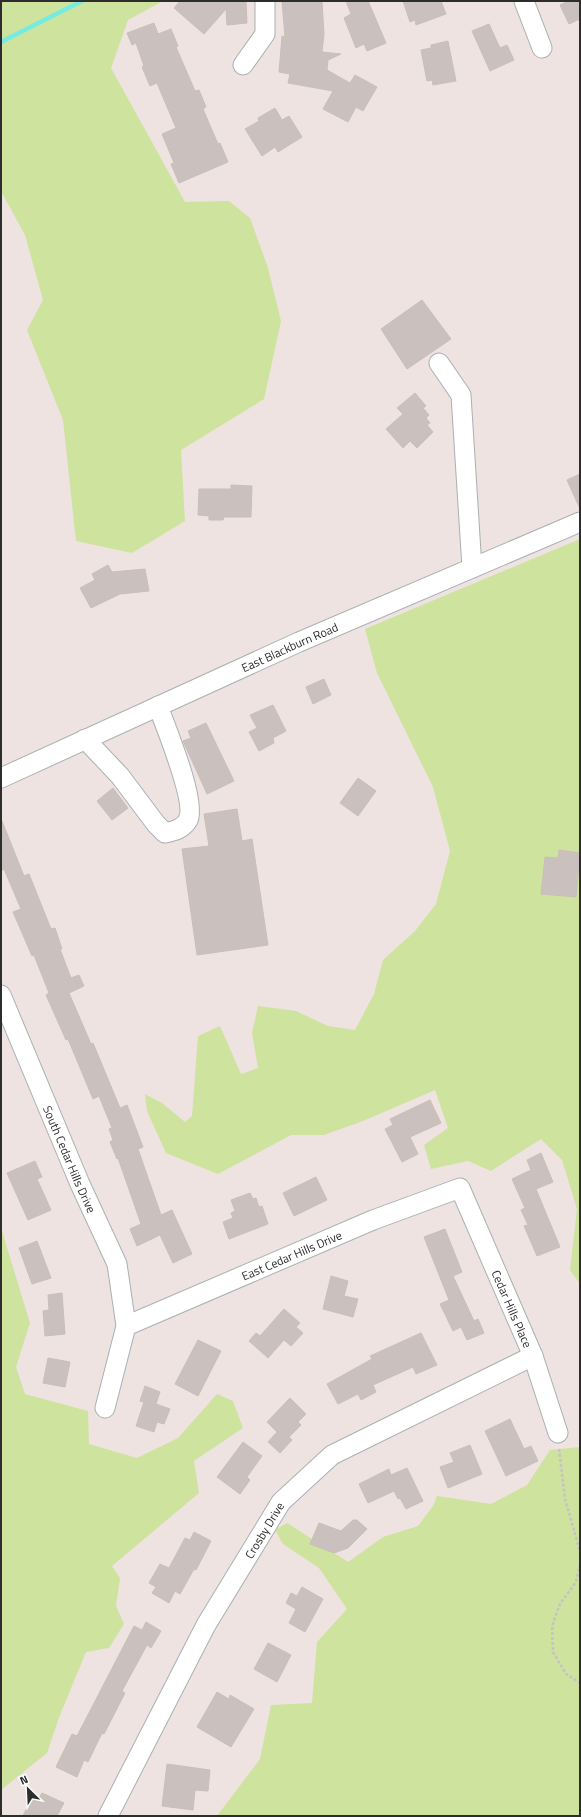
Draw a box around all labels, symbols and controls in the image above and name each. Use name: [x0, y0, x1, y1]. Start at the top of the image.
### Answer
street label: East Blackburn Road: [238, 617, 341, 677]
street label: South Cedar Hills Drive: [39, 1103, 101, 1216]
street label: East Cedar Hills Drive: [238, 1225, 345, 1285]
street label: Cedar Hills Place: [487, 1267, 538, 1351]
street label: Crosby Drive: [239, 1498, 289, 1562]
north arrow: [8, 1769, 48, 1809]
text: N: [17, 1771, 31, 1789]

